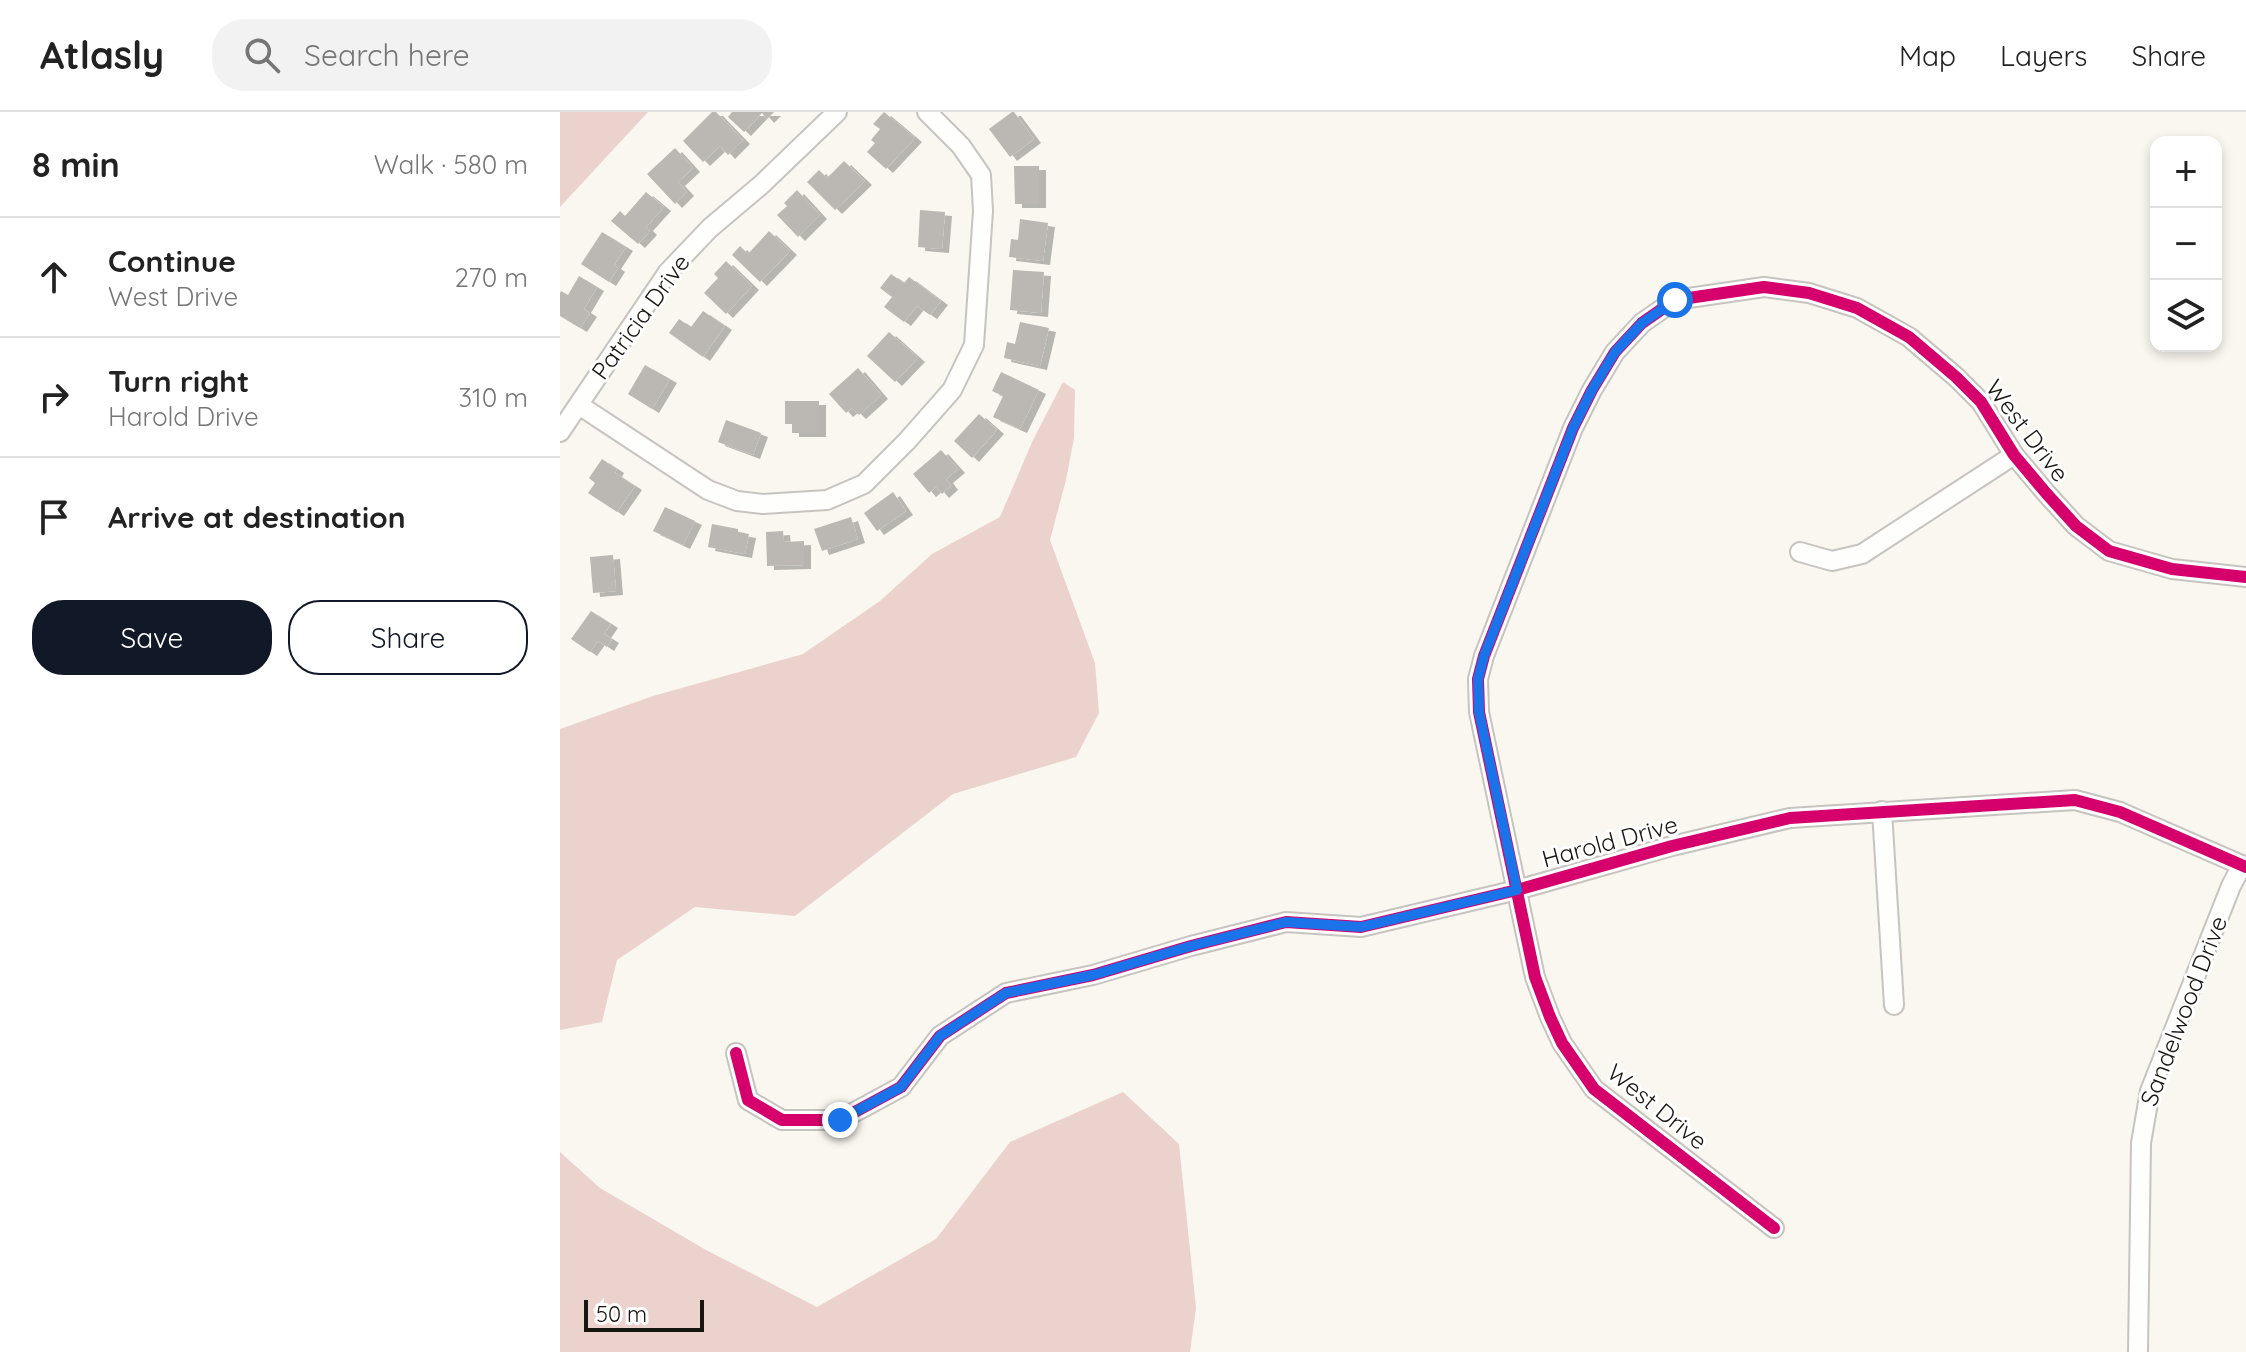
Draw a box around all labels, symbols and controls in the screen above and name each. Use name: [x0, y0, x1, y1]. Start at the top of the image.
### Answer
search box: [212, 19, 772, 91]
text: Atlasly: [40, 31, 164, 79]
icon: search: [240, 33, 284, 77]
text: Search here: [304, 36, 470, 74]
text: Map: [1899, 38, 1956, 73]
text: Layers: [2000, 38, 2087, 73]
text: Share: [2131, 38, 2206, 73]
map controls: [2150, 136, 2222, 352]
button: +: [2150, 136, 2222, 208]
text: 8 min: [32, 143, 120, 186]
text: Walk · 580 m: [374, 148, 528, 181]
button: −: [2150, 208, 2222, 280]
text: Continue: [108, 242, 236, 280]
street label: Patricia Drive: [585, 248, 696, 385]
icon: ahead: [32, 255, 76, 299]
text: 270 m: [454, 261, 528, 294]
text: West Drive: [108, 280, 238, 313]
button: layers: [2150, 280, 2222, 352]
route start: [1657, 282, 1693, 318]
text: Turn right: [108, 362, 249, 400]
street label: West Drive: [1980, 373, 2076, 487]
icon: right: [32, 375, 76, 419]
text: 310 m: [458, 381, 528, 414]
text: Harold Drive: [108, 400, 259, 433]
icon: arrive: [32, 495, 76, 539]
text: Arrive at destination: [108, 498, 406, 536]
button: Save: [32, 600, 272, 675]
button: Share: [288, 600, 528, 675]
street label: Harold Drive: [1539, 809, 1681, 874]
street label: Sandelwood Drive: [2133, 911, 2233, 1110]
street label: West Drive: [1602, 1057, 1714, 1156]
route end: [822, 1102, 858, 1138]
scale bar: [584, 1296, 704, 1332]
text: 50 m: [596, 1300, 647, 1328]

